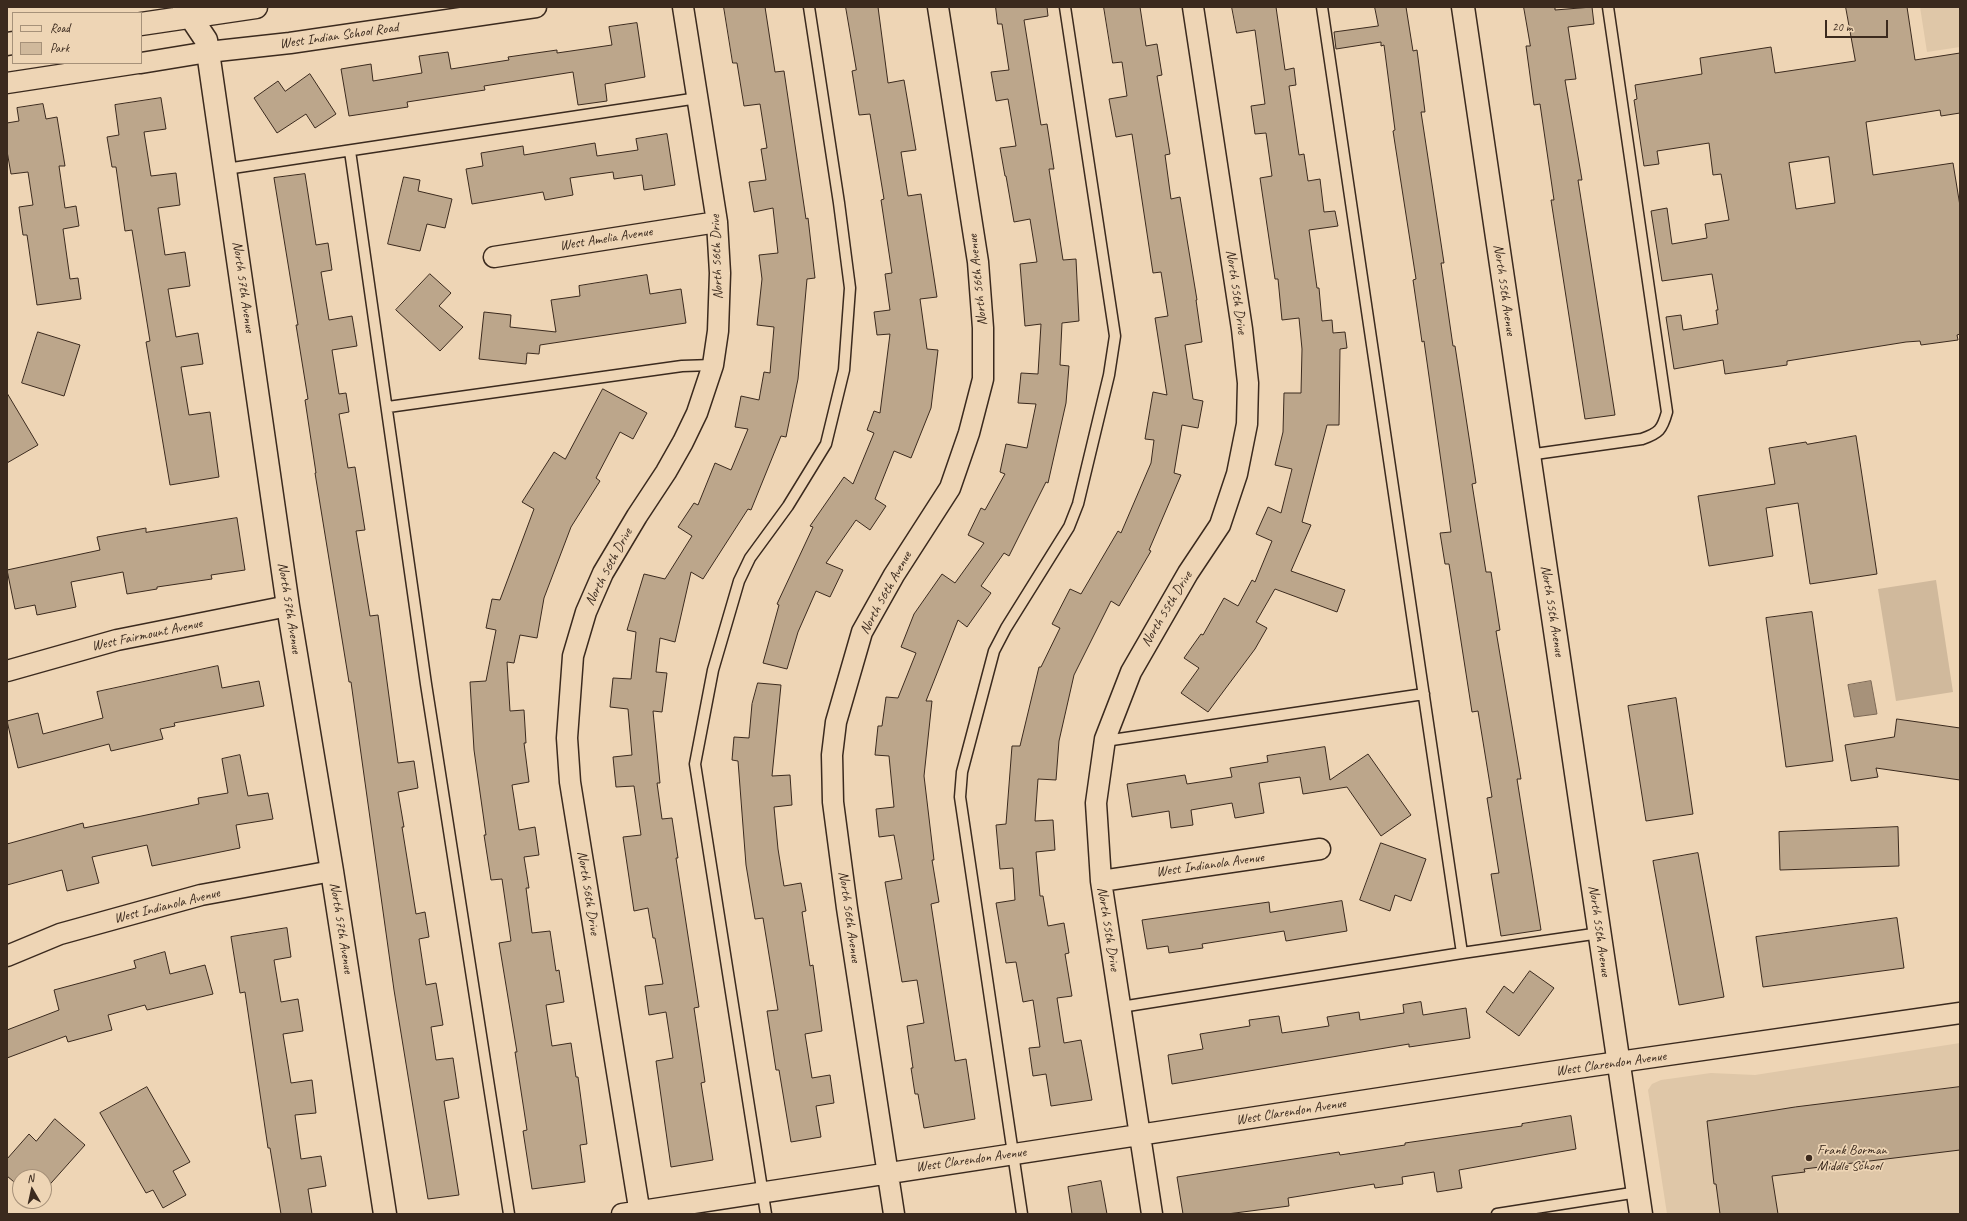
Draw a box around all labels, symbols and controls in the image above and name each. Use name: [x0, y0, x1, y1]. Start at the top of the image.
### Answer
legend: [12, 12, 142, 64]
scale bar: [1827, 12, 1890, 38]
street label: West Indian School Road: [279, 19, 399, 53]
text: 20 m: [1832, 19, 1852, 35]
text: Road: [50, 20, 70, 36]
text: Park: [50, 40, 69, 56]
street label: North 56th Drive: [707, 214, 727, 300]
street label: West Amelia Avenue: [559, 223, 653, 255]
street label: North 56th Avenue: [965, 233, 991, 327]
street label: North 57th Avenue: [228, 240, 258, 334]
street label: North 55th Avenue: [1489, 243, 1519, 337]
street label: North 55th Drive: [1222, 249, 1250, 335]
street label: North 56th Drive: [582, 526, 636, 608]
street label: North 56th Avenue: [856, 549, 916, 637]
street label: North 57th Avenue: [274, 561, 304, 655]
street label: North 55th Avenue: [1537, 564, 1567, 658]
street label: North 55th Drive: [1138, 568, 1196, 650]
street label: West Fairmount Avenue: [90, 615, 204, 655]
street label: West Indianola Avenue: [1155, 849, 1265, 881]
street label: North 56th Drive: [573, 850, 603, 936]
street label: North 56th Avenue: [834, 870, 864, 964]
street label: North 57th Avenue: [326, 881, 356, 975]
street label: North 55th Avenue: [1584, 884, 1614, 978]
street label: West Indianola Avenue: [112, 885, 222, 927]
street label: North 55th Drive: [1093, 886, 1123, 972]
street label: West Clarendon Avenue: [1555, 1048, 1667, 1080]
street label: West Clarendon Avenue: [1235, 1095, 1347, 1129]
place label: Frank Borman Middle School: [1817, 1142, 1887, 1174]
street label: West Clarendon Avenue: [915, 1144, 1027, 1176]
marker: Frank Borman Middle School: [1804, 1153, 1814, 1163]
north arrow: [12, 1169, 52, 1209]
text: N: [26, 1171, 35, 1186]

